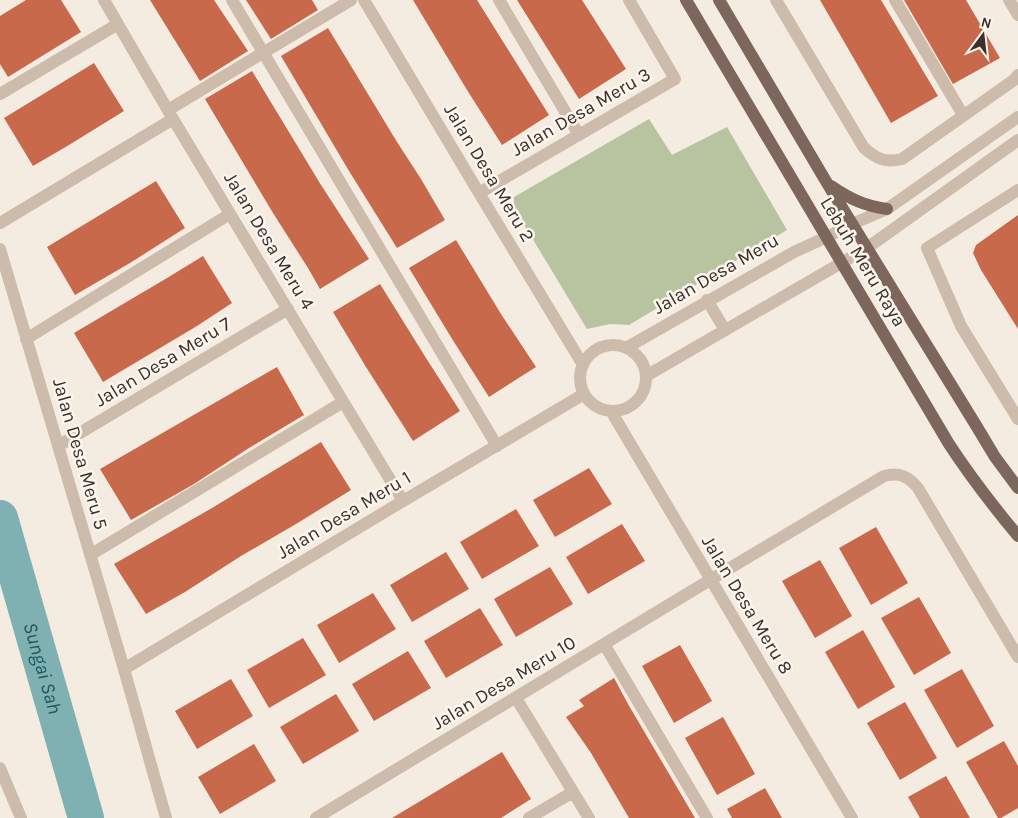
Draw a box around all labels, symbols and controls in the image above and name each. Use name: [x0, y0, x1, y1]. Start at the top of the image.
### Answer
north arrow: [958, 10, 1008, 60]
text: N: [979, 13, 993, 32]
street label: Jalan Desa Meru 3: [507, 63, 655, 161]
street label: Jalan Desa Meru 2: [439, 100, 539, 246]
street label: Jalan Desa Meru 4: [219, 168, 319, 314]
street label: Lebuh Meru Raya: [816, 193, 910, 331]
street label: Jalan Desa Meru: [649, 229, 783, 319]
street label: Jalan Desa Meru 7: [91, 313, 235, 411]
street label: Jalan Desa Meru 5: [48, 376, 112, 532]
street label: Jalan Desa Meru 1: [273, 466, 415, 564]
street label: Jalan Desa Meru 8: [697, 532, 797, 678]
water label: Sungai Sah: [19, 619, 67, 717]
street label: Jalan Desa Meru 10: [428, 631, 580, 735]

